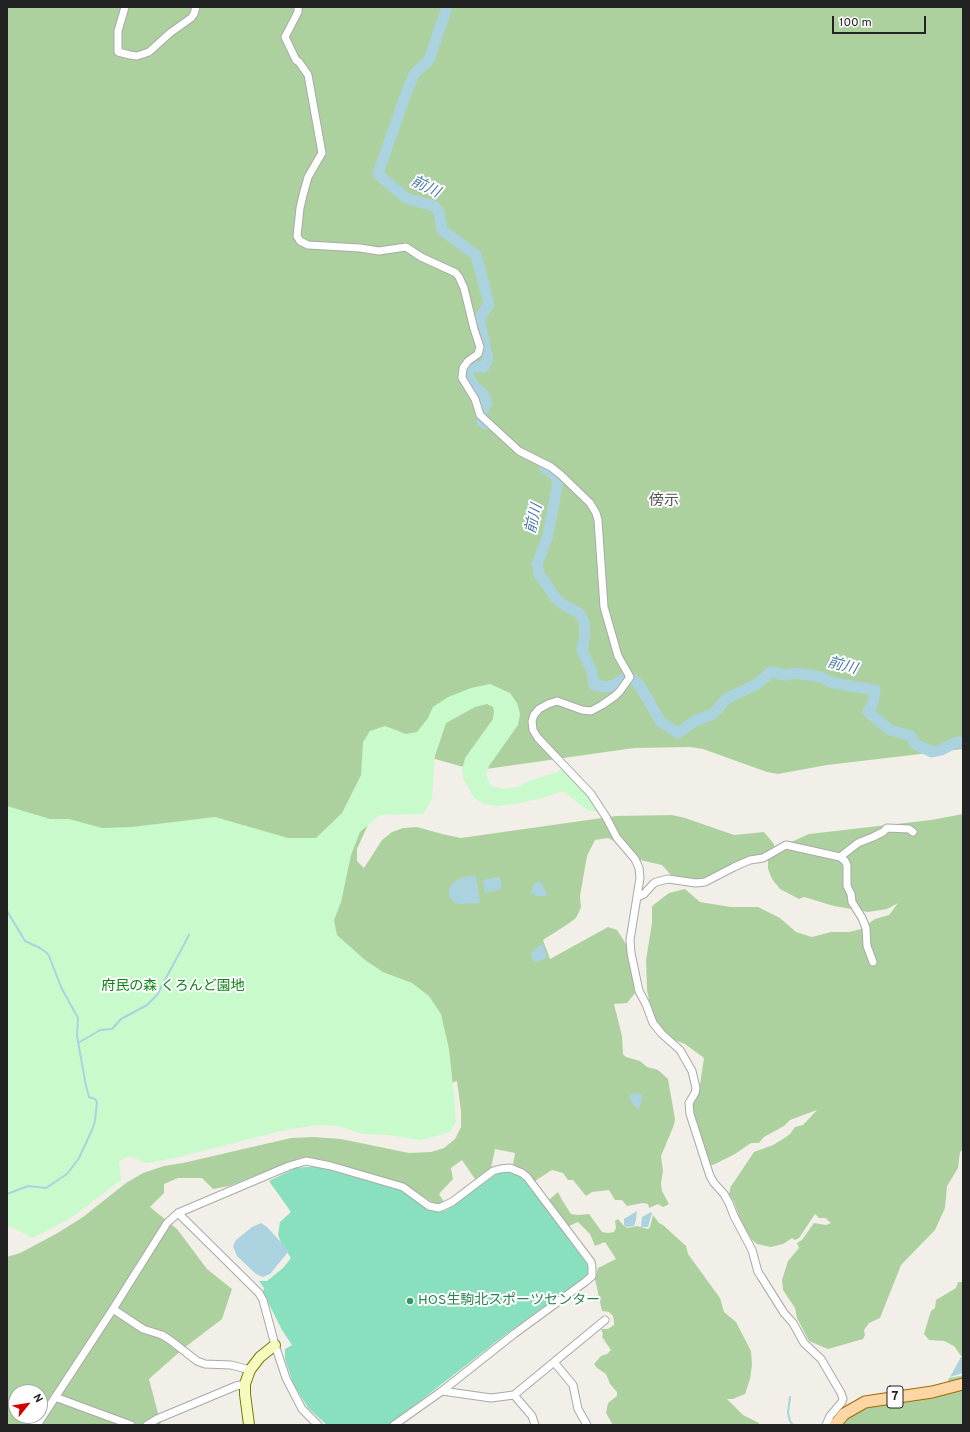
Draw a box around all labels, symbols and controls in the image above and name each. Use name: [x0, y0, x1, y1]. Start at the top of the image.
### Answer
scale bar: [834, 8, 928, 34]
text: 100 m: [839, 15, 872, 31]
water label: 前川: [408, 173, 442, 203]
district label: 傍示: [649, 493, 679, 511]
water label: 前川: [523, 502, 547, 536]
water label: 前川: [825, 654, 859, 680]
park label: 府民の森 くろんど園地: [101, 979, 245, 995]
place label: HOS生駒北スポーツセンター: [418, 1293, 600, 1309]
marker: HOS生駒北スポーツセンター: [405, 1296, 415, 1306]
north arrow: [8, 1384, 48, 1424]
road number: 7: [887, 1386, 903, 1408]
text: N: [29, 1392, 46, 1405]

